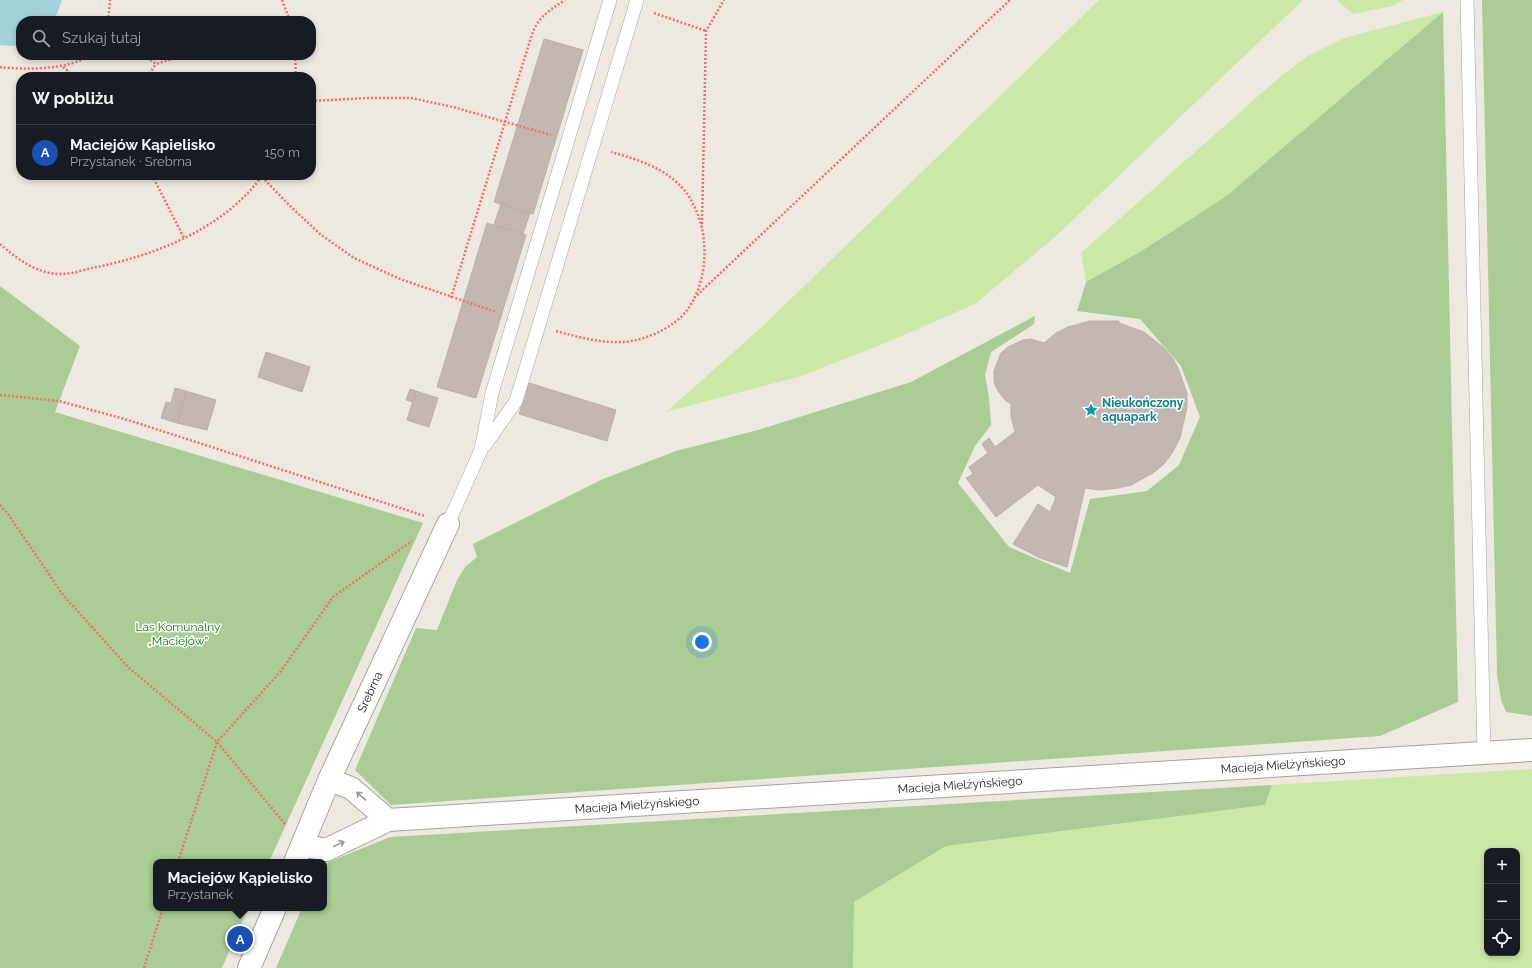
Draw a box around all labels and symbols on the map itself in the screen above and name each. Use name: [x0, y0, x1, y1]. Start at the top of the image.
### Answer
place label: Nieukończony aquapark: [1102, 396, 1184, 424]
place icon: Nieukończony aquapark: [1083, 402, 1099, 418]
park label: Las Komunalny „Maciejów”: [135, 620, 221, 648]
your location: [692, 632, 712, 652]
street label: Srebrna: [354, 669, 386, 715]
street label: Macieja Mielżyńskiego: [1220, 754, 1346, 776]
street label: Macieja Mielżyńskiego: [897, 774, 1023, 796]
one-way arrow: [356, 792, 366, 801]
street label: Macieja Mielżyńskiego: [574, 794, 700, 816]
one-way arrow: [333, 840, 345, 847]
pin: A: [227, 924, 253, 954]

